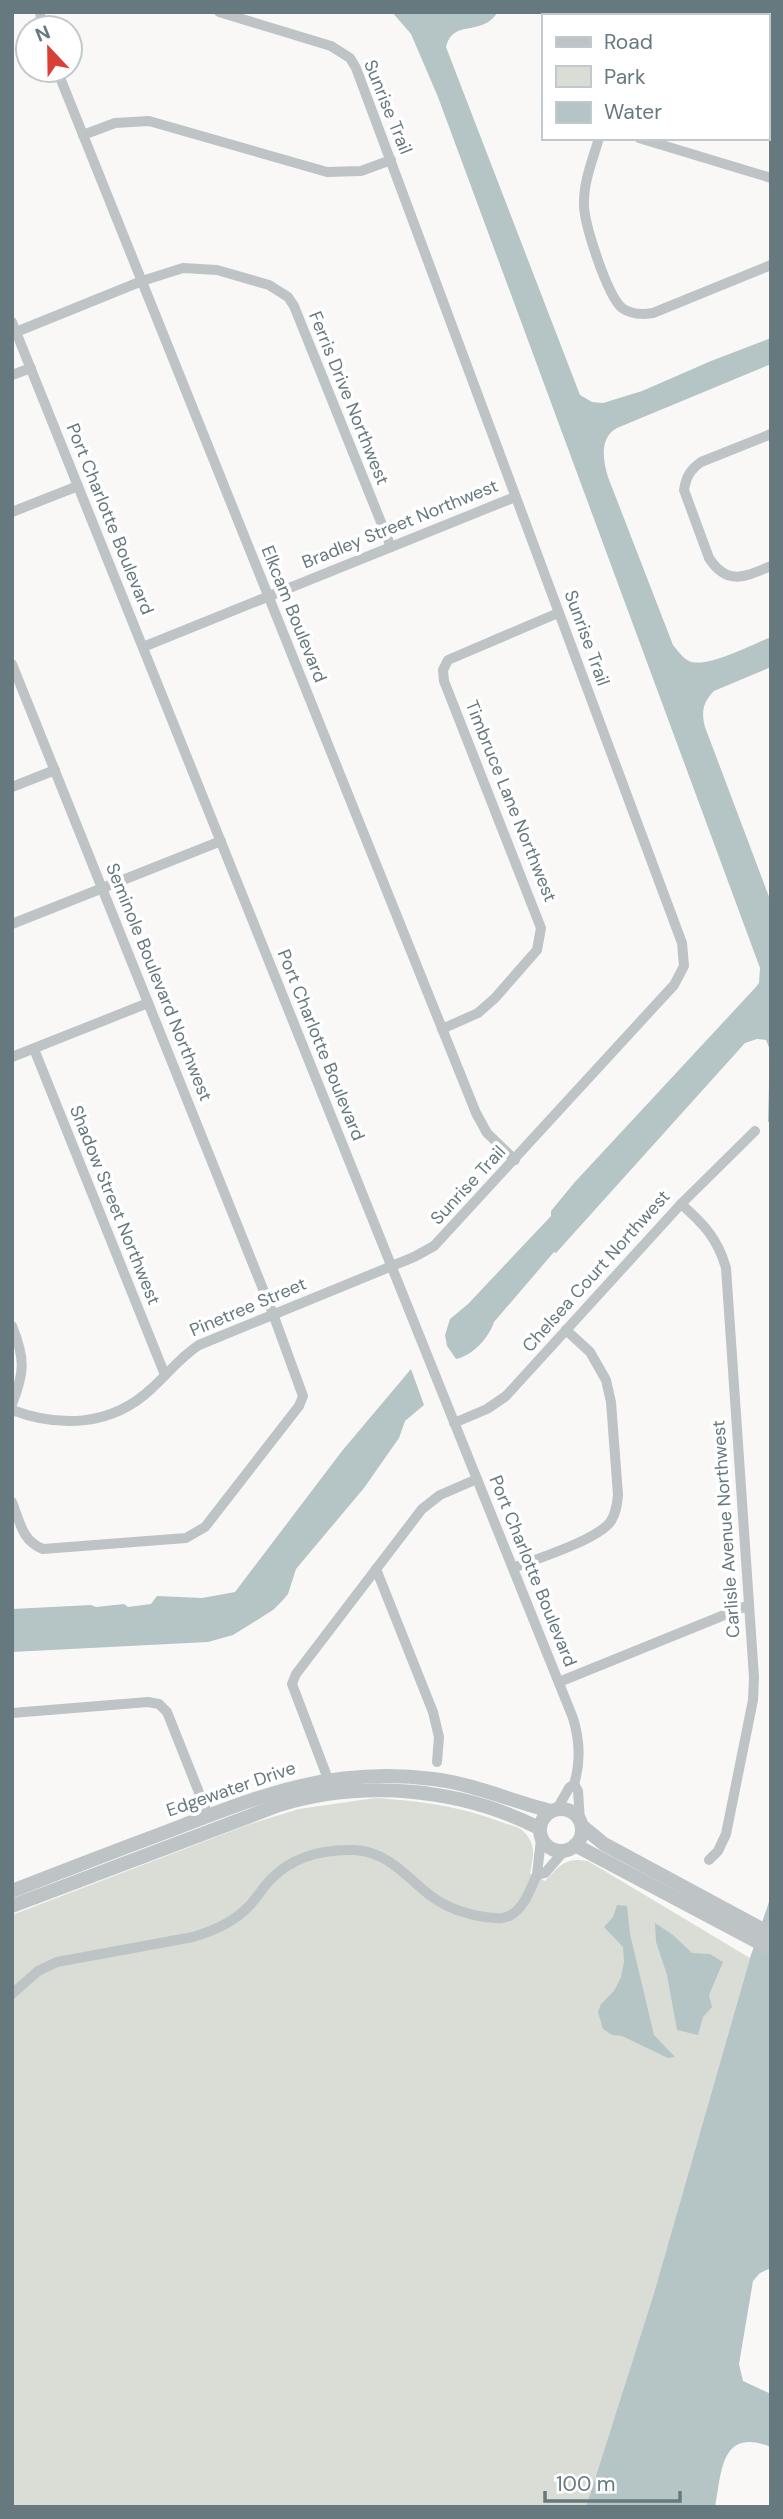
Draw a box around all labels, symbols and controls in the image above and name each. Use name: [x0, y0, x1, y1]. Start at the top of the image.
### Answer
north arrow: [14, 14, 84, 84]
legend: [542, 14, 769, 140]
text: N: [32, 20, 54, 48]
text: Road: [604, 28, 653, 56]
street label: Sunrise Trail: [358, 56, 418, 158]
text: Park: [604, 63, 646, 91]
text: Water: [604, 98, 662, 126]
street label: Ferris Drive Northwest: [303, 308, 395, 488]
street label: Port Charlotte Boulevard: [61, 420, 159, 618]
street label: Bradley Street Northwest: [298, 474, 502, 574]
street label: Elkcam Boulevard: [256, 542, 332, 686]
street label: Sunrise Trail: [559, 587, 615, 689]
street label: Timbruce Lane Northwest: [460, 697, 562, 905]
street label: Seminole Boulevard Northwest: [100, 860, 218, 1104]
street label: Port Charlotte Boulevard: [272, 946, 370, 1144]
street label: Shadow Street Northwest: [64, 1102, 166, 1308]
street label: Sunrise Trail: [425, 1140, 511, 1230]
street label: Chelsea Court Northwest: [517, 1185, 675, 1357]
street label: Pinetree Street: [186, 1272, 310, 1342]
street label: Carlisle Avenue Northwest: [706, 1419, 746, 1639]
street label: Port Charlotte Boulevard: [484, 1472, 582, 1670]
street label: Edgewater Drive: [163, 1756, 299, 1822]
scale bar: [545, 2460, 680, 2504]
text: 100 m: [556, 2470, 616, 2498]

